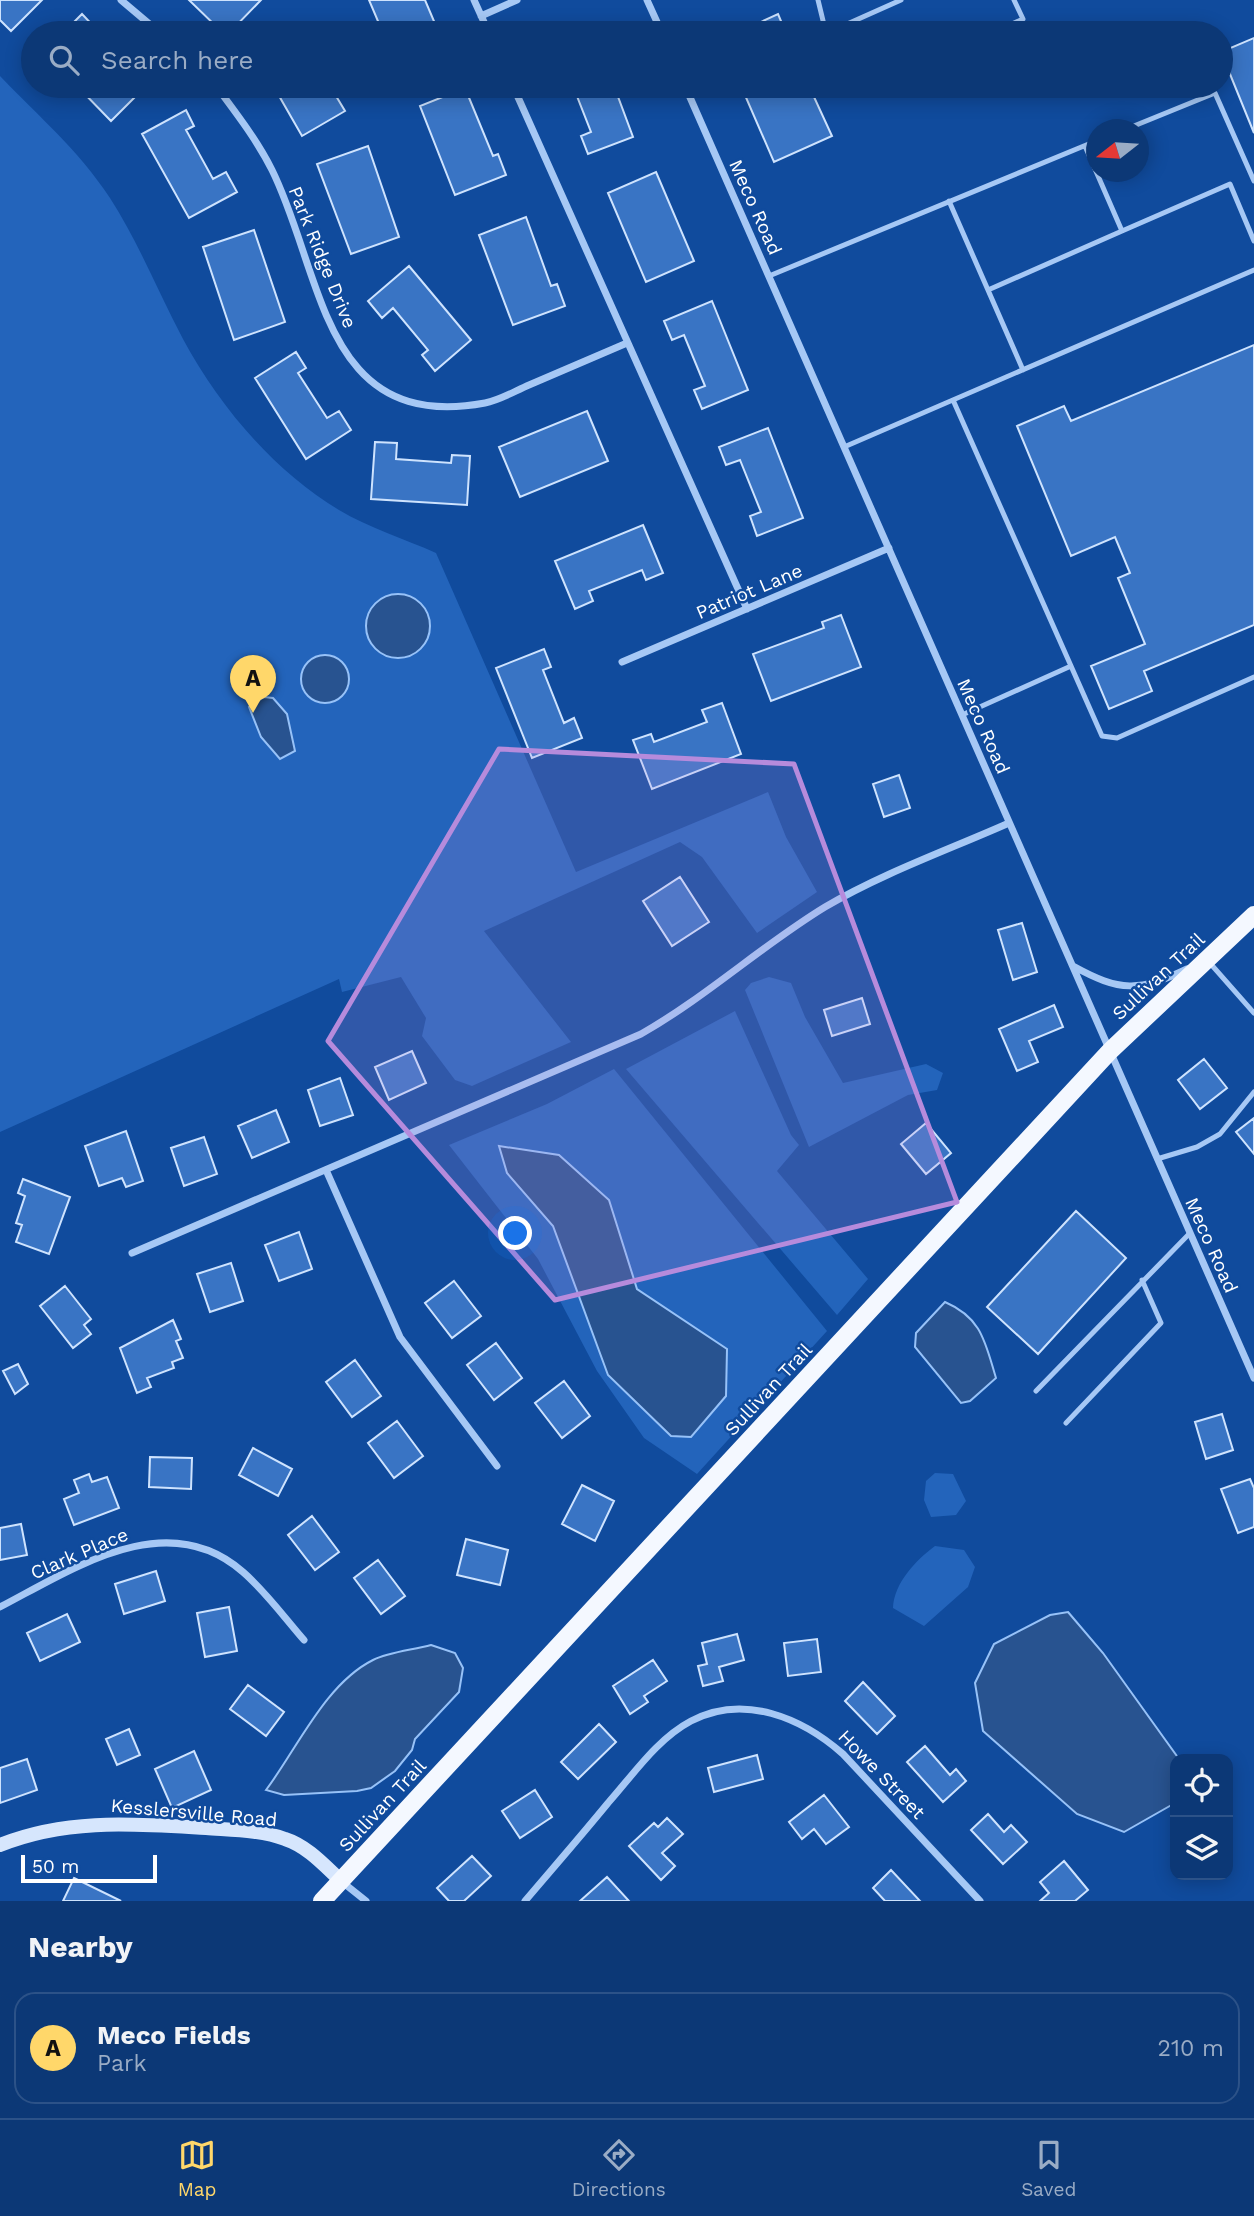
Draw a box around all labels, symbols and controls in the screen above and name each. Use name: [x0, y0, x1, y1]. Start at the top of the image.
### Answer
search box: [21, 21, 1233, 98]
icon: search: [45, 41, 83, 79]
text: Search here: [101, 45, 253, 75]
north arrow: [1086, 119, 1149, 182]
street label: Meco Road: [724, 156, 787, 258]
street label: Park Ridge Drive: [284, 183, 362, 332]
street label: Patriot Lane: [693, 559, 806, 624]
pin: A: [230, 655, 276, 713]
street label: Meco Road: [952, 675, 1015, 777]
street label: Sullivan Trail: [1107, 928, 1209, 1025]
street label: Meco Road: [1180, 1194, 1243, 1296]
your location: [498, 1216, 532, 1250]
street label: Sullivan Trail: [720, 1338, 817, 1440]
street label: Clark Place: [27, 1523, 132, 1584]
street label: Howe Street: [833, 1725, 930, 1824]
street label: Sullivan Trail: [334, 1754, 431, 1856]
map controls: [1170, 1754, 1233, 1880]
button: locate: [1170, 1754, 1233, 1817]
street label: Kesslersville Road: [110, 1794, 278, 1831]
button: layers: [1170, 1817, 1233, 1880]
scale bar: [21, 1852, 158, 1884]
text: 50 m: [32, 1855, 79, 1878]
text: Nearby: [28, 1929, 133, 1964]
text: Meco Fields: [97, 2020, 251, 2050]
text: A: [45, 2035, 61, 2062]
text: 210 m: [1158, 2035, 1224, 2062]
text: Park: [97, 2050, 146, 2077]
tab: Map: [178, 2136, 216, 2201]
tab: Directions: [572, 2136, 666, 2201]
tab: Saved: [1021, 2136, 1076, 2201]

